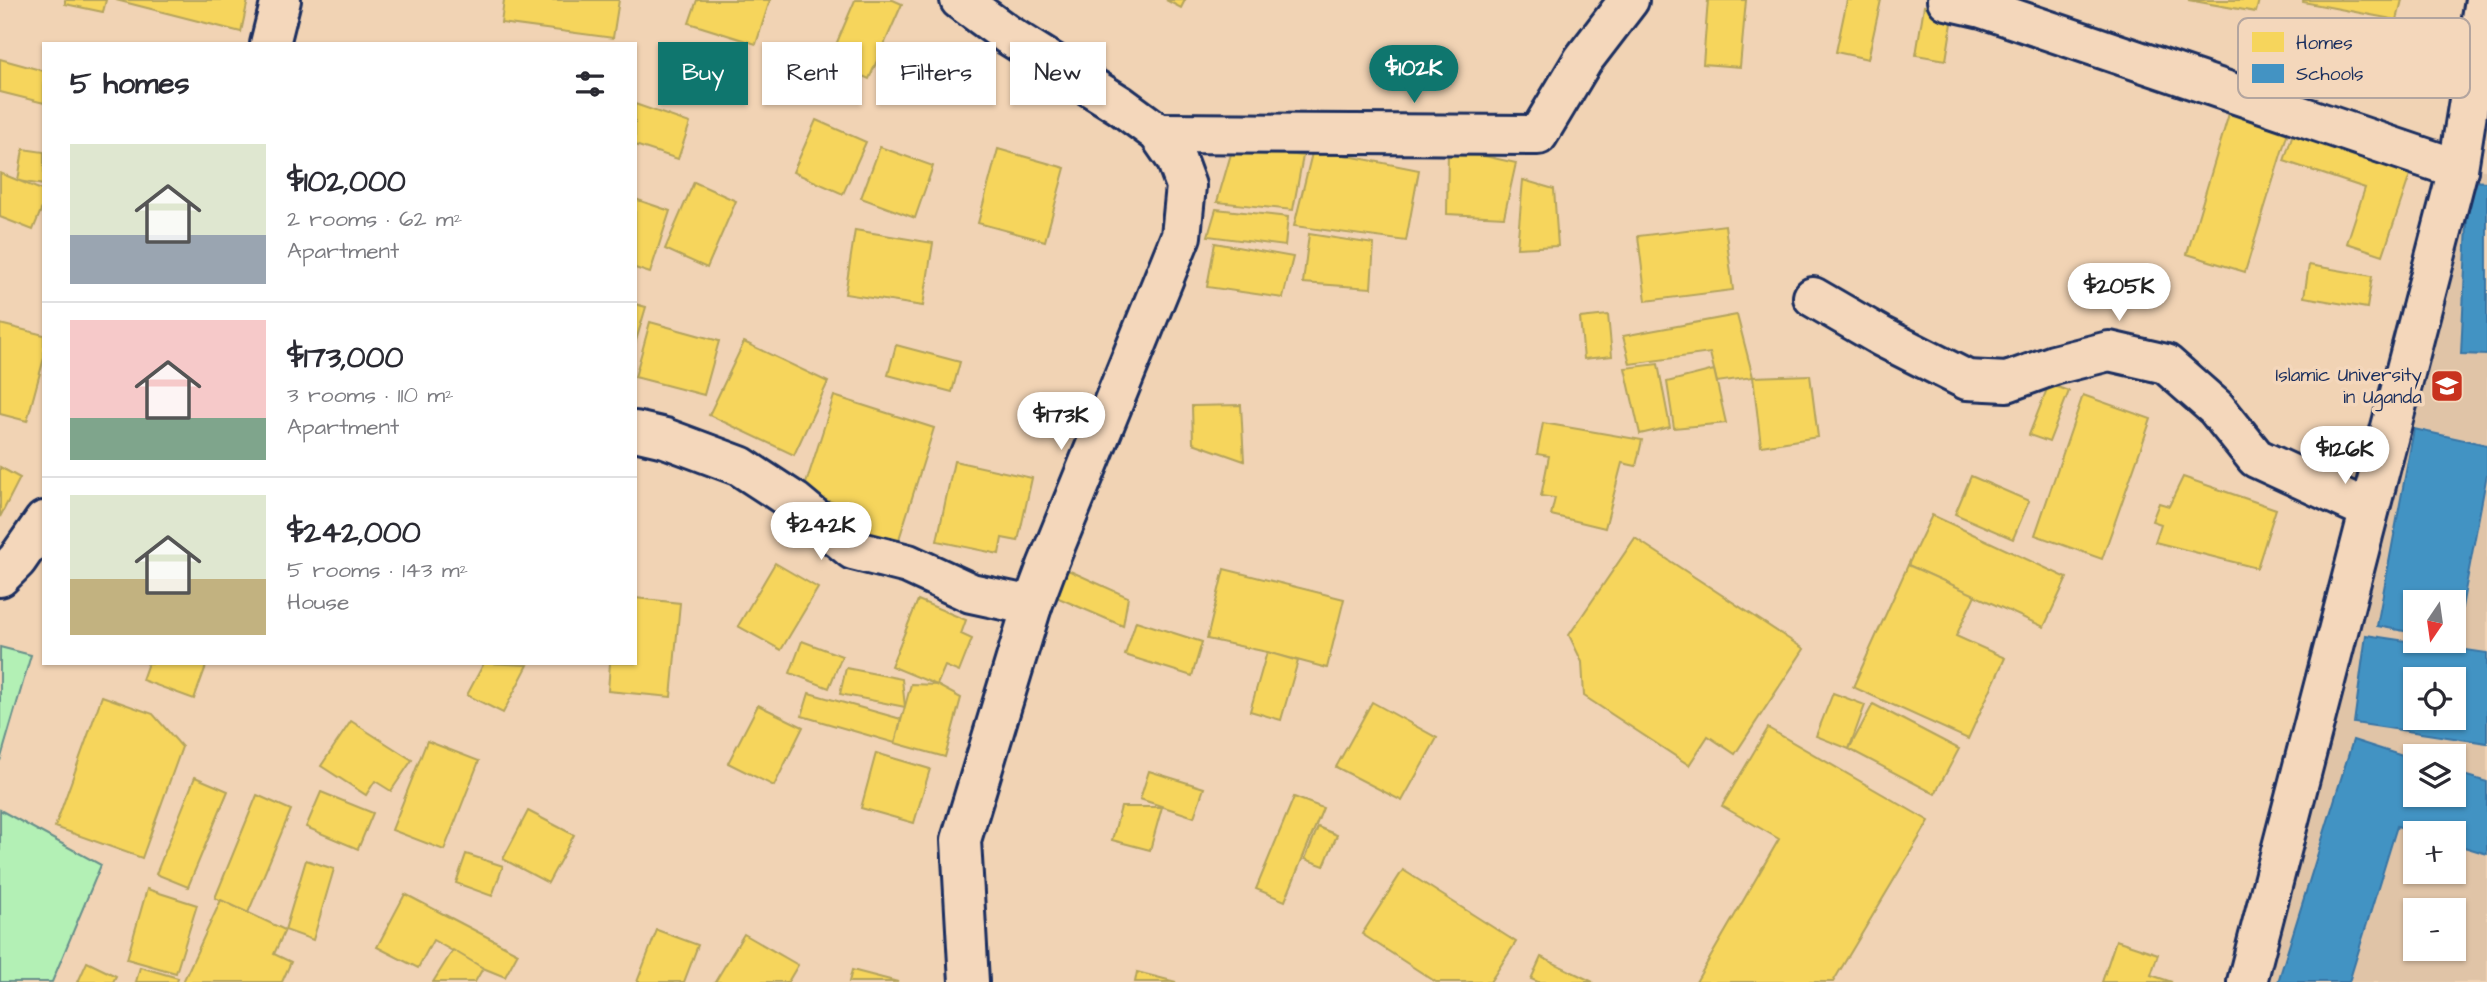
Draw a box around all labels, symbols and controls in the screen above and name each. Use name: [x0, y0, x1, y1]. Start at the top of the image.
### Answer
legend: [2238, 18, 2470, 98]
text: Homes: [2296, 30, 2353, 57]
chip: Buy: [658, 42, 748, 105]
chip: Rent: [762, 42, 862, 105]
chip: Filters: [876, 42, 996, 105]
chip: New: [1010, 42, 1106, 105]
pin: $102K: [1365, 46, 1463, 105]
text: $102K: [1385, 52, 1443, 84]
text: Schools: [2296, 61, 2364, 88]
text: 5 homes: [70, 63, 190, 105]
icon: filters: [571, 65, 609, 103]
text: $102,000: [287, 161, 406, 203]
icon: home: [126, 172, 210, 256]
text: 2 rooms · 62 m²: [287, 203, 462, 235]
text: Apartment: [287, 235, 399, 267]
pin: $205K: [2070, 264, 2168, 323]
text: $205K: [2084, 270, 2154, 302]
text: $173,000: [287, 337, 403, 379]
icon: home: [126, 348, 210, 432]
place label: Islamic University in Uganda: [2275, 362, 2423, 412]
school or university icon: Islamic University in Uganda: [2428, 367, 2466, 405]
text: 3 rooms · 110 m²: [287, 379, 454, 411]
pin: $173K: [1012, 392, 1110, 452]
text: $173K: [1033, 399, 1089, 431]
text: Apartment: [287, 411, 399, 443]
pin: $126K: [2296, 426, 2394, 486]
text: $126K: [2316, 433, 2374, 465]
pin: $242K: [772, 503, 870, 562]
text: $242K: [787, 509, 855, 541]
text: $242,000: [287, 512, 421, 554]
icon: home: [126, 523, 210, 607]
text: 5 rooms · 143 m²: [287, 554, 468, 586]
text: House: [287, 586, 350, 618]
north arrow: [2403, 590, 2466, 653]
map controls: [2403, 590, 2466, 961]
button: locate: [2403, 667, 2466, 730]
button: layers: [2403, 744, 2466, 807]
button: +: [2403, 821, 2466, 884]
button: −: [2403, 898, 2466, 961]

